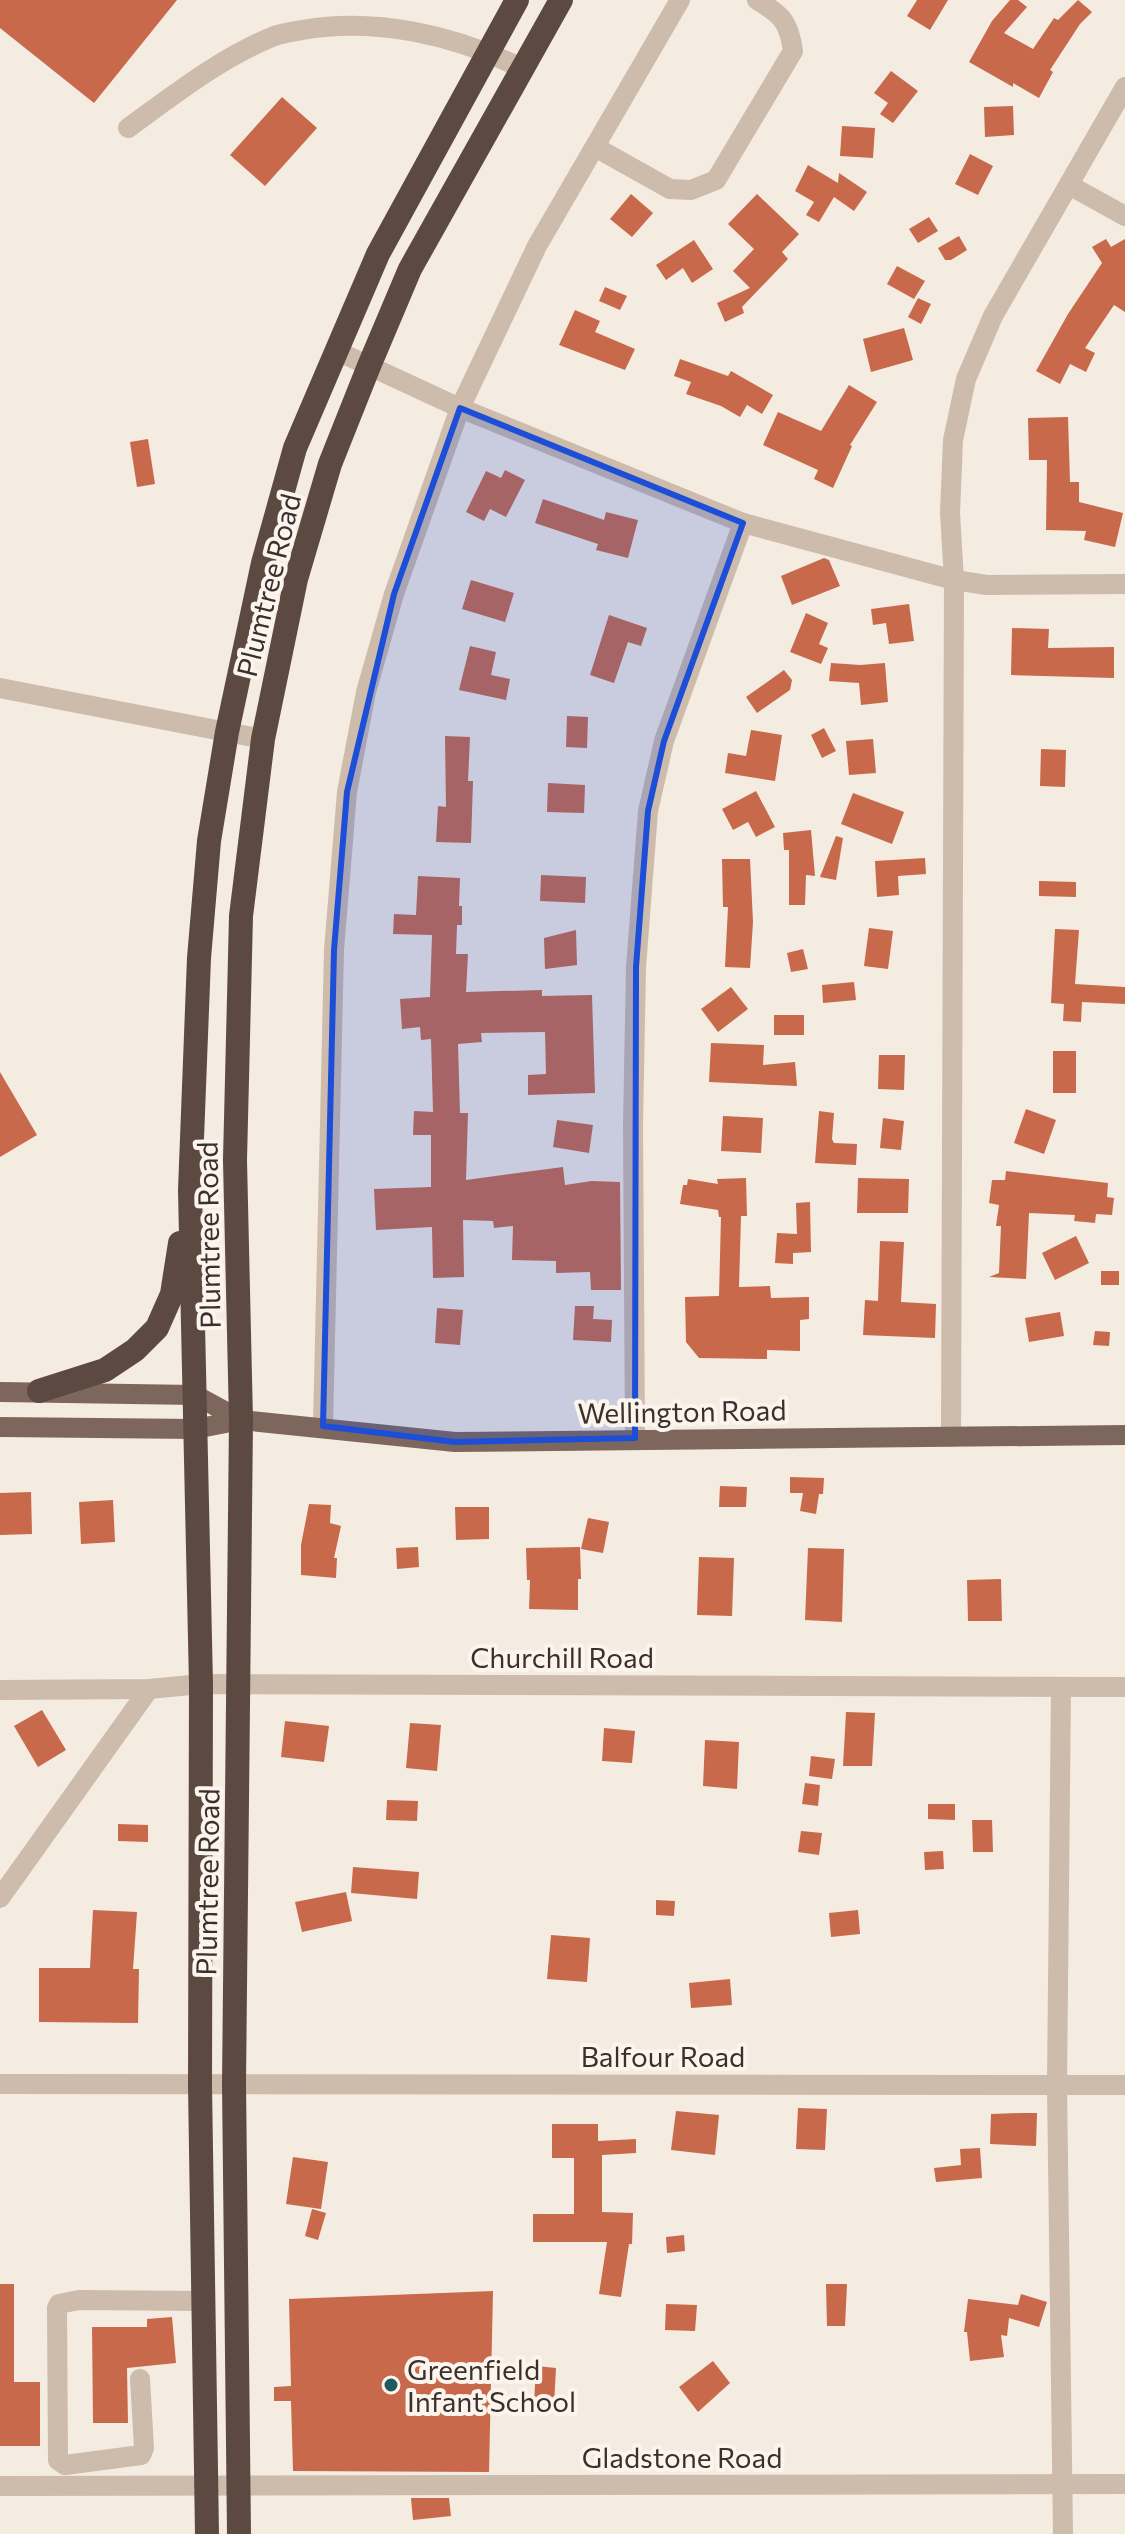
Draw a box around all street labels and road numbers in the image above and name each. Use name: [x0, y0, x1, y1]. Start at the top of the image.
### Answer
street label: Plumtree Road: [229, 490, 307, 680]
street label: Plumtree Road: [189, 1141, 227, 1329]
street label: Wellington Road: [577, 1392, 787, 1430]
street label: Churchill Road: [470, 1640, 654, 1674]
street label: Plumtree Road: [188, 1788, 226, 1976]
street label: Balfour Road: [581, 2039, 745, 2073]
street label: Gladstone Road: [582, 2440, 782, 2474]

